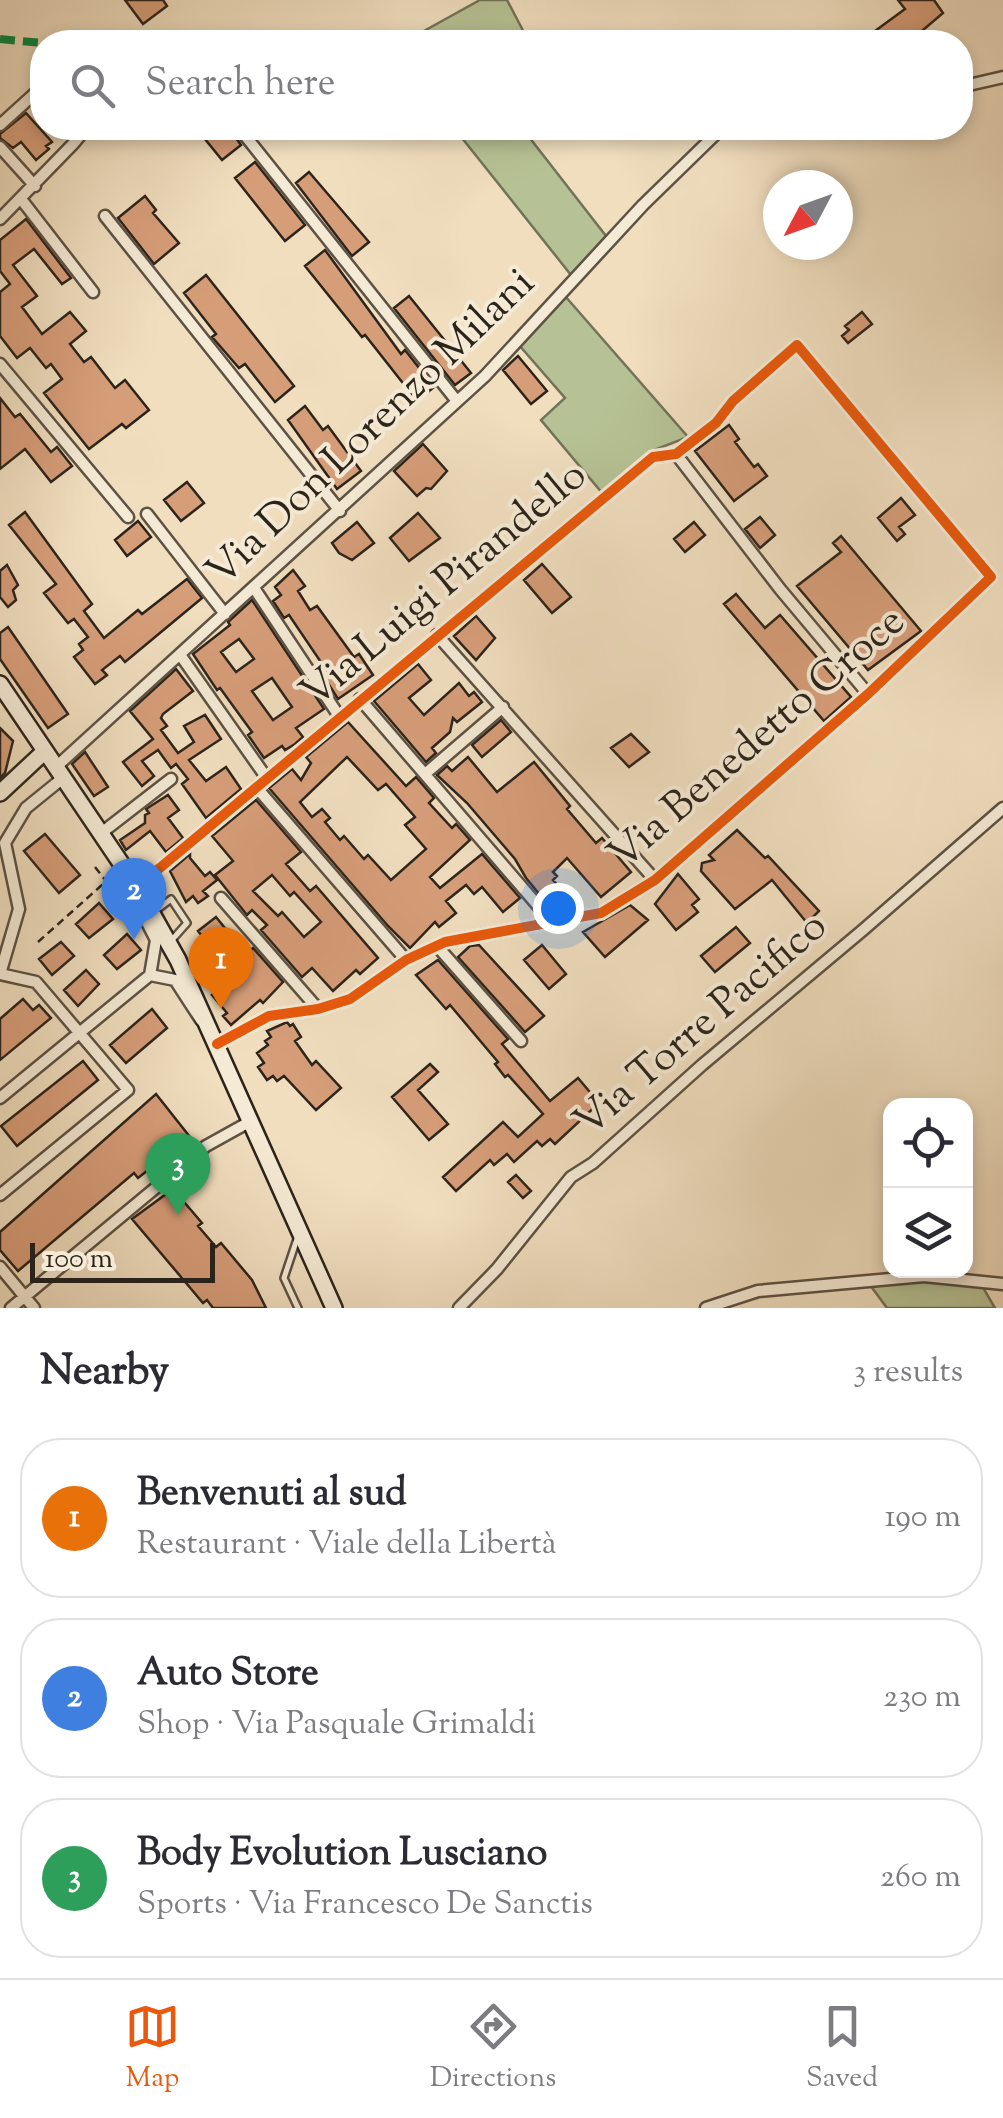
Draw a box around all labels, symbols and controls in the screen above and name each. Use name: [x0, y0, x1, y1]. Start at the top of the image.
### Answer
search box: [30, 30, 973, 140]
icon: search: [65, 58, 120, 113]
text: Search here: [145, 58, 336, 112]
north arrow: [763, 170, 853, 260]
street label: Via Don Lorenzo Milani: [194, 256, 550, 602]
street label: Via Luigi Pirandello: [289, 448, 601, 724]
street label: Via Benedetto Croce: [597, 594, 919, 886]
pin: 2: [102, 858, 166, 940]
your location: [533, 883, 584, 934]
street label: Via Torre Pacifico: [562, 899, 842, 1153]
pin: 1: [188, 926, 254, 1009]
map controls: [883, 1098, 973, 1278]
button: locate: [883, 1098, 973, 1188]
pin: 3: [146, 1132, 210, 1215]
button: layers: [883, 1188, 973, 1278]
scale bar: [30, 1238, 215, 1282]
text: 100 m: [45, 1240, 113, 1280]
text: Nearby: [40, 1343, 169, 1403]
text: 3 results: [853, 1350, 963, 1396]
text: Benvenuti al sud: [137, 1468, 407, 1522]
text: 1: [69, 1495, 80, 1541]
text: 190 m: [885, 1495, 961, 1541]
text: Restaurant · Viale della Libertà: [137, 1522, 556, 1568]
text: Auto Store: [137, 1648, 319, 1702]
text: 2: [67, 1675, 82, 1721]
text: 230 m: [883, 1675, 961, 1721]
text: Shop · Via Pasquale Grimaldi: [137, 1702, 536, 1748]
text: Body Evolution Lusciano: [137, 1828, 547, 1882]
text: 3: [68, 1855, 81, 1901]
text: 260 m: [880, 1855, 961, 1901]
text: Sports · Via Francesco De Sanctis: [137, 1882, 593, 1928]
tab: Map: [125, 1999, 180, 2099]
tab: Directions: [430, 1999, 556, 2099]
tab: Saved: [806, 1999, 878, 2099]

